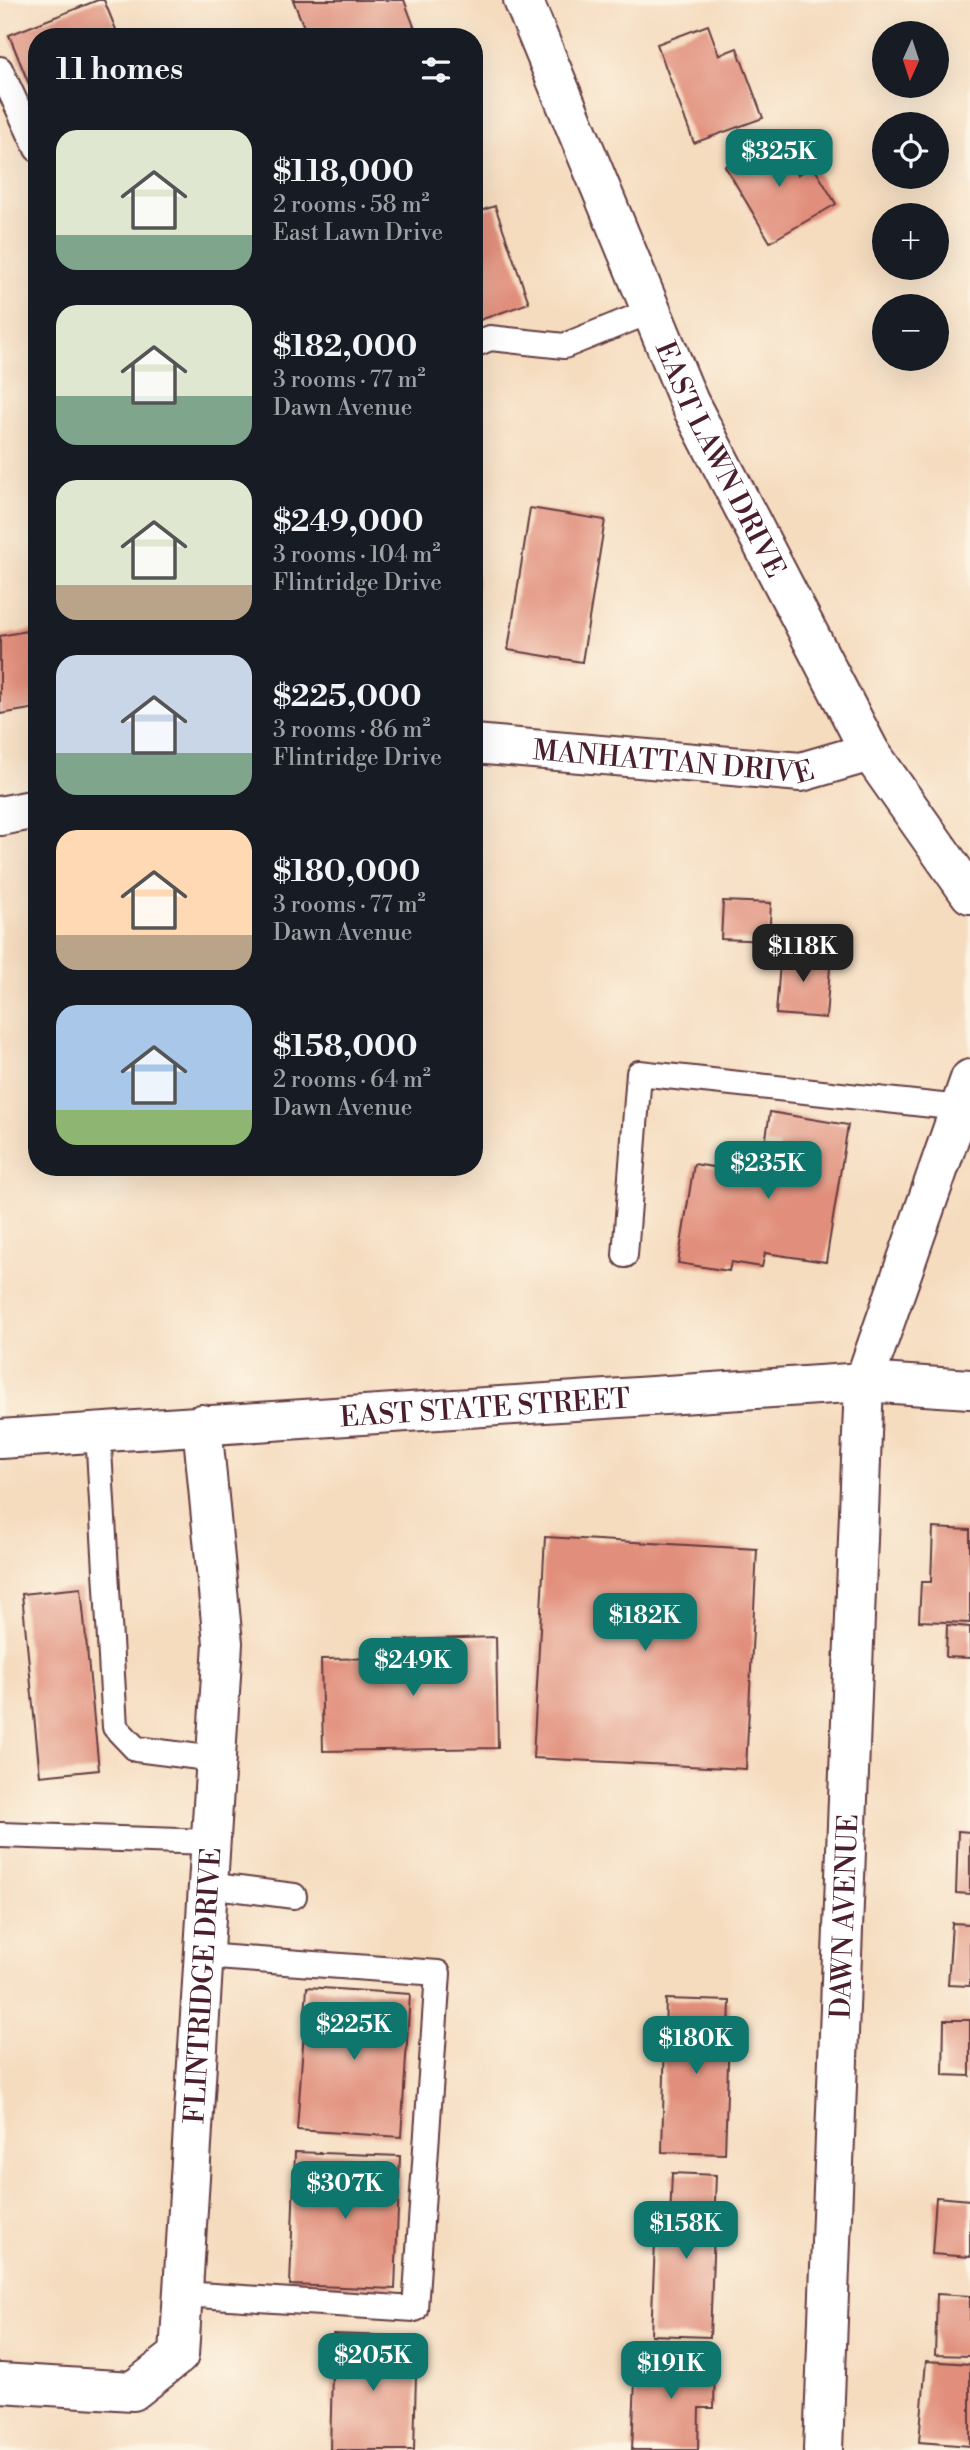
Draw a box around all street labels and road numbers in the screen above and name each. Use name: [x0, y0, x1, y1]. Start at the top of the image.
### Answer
street label: EAST LAWN DRIVE: [647, 336, 793, 584]
street label: MANHATTAN DRIVE: [531, 733, 818, 792]
street label: EAST STATE STREET: [339, 1381, 631, 1436]
street label: DAWN AVENUE: [824, 1813, 866, 2020]
street label: FLINTRIDGE DRIVE: [177, 1846, 229, 2125]

